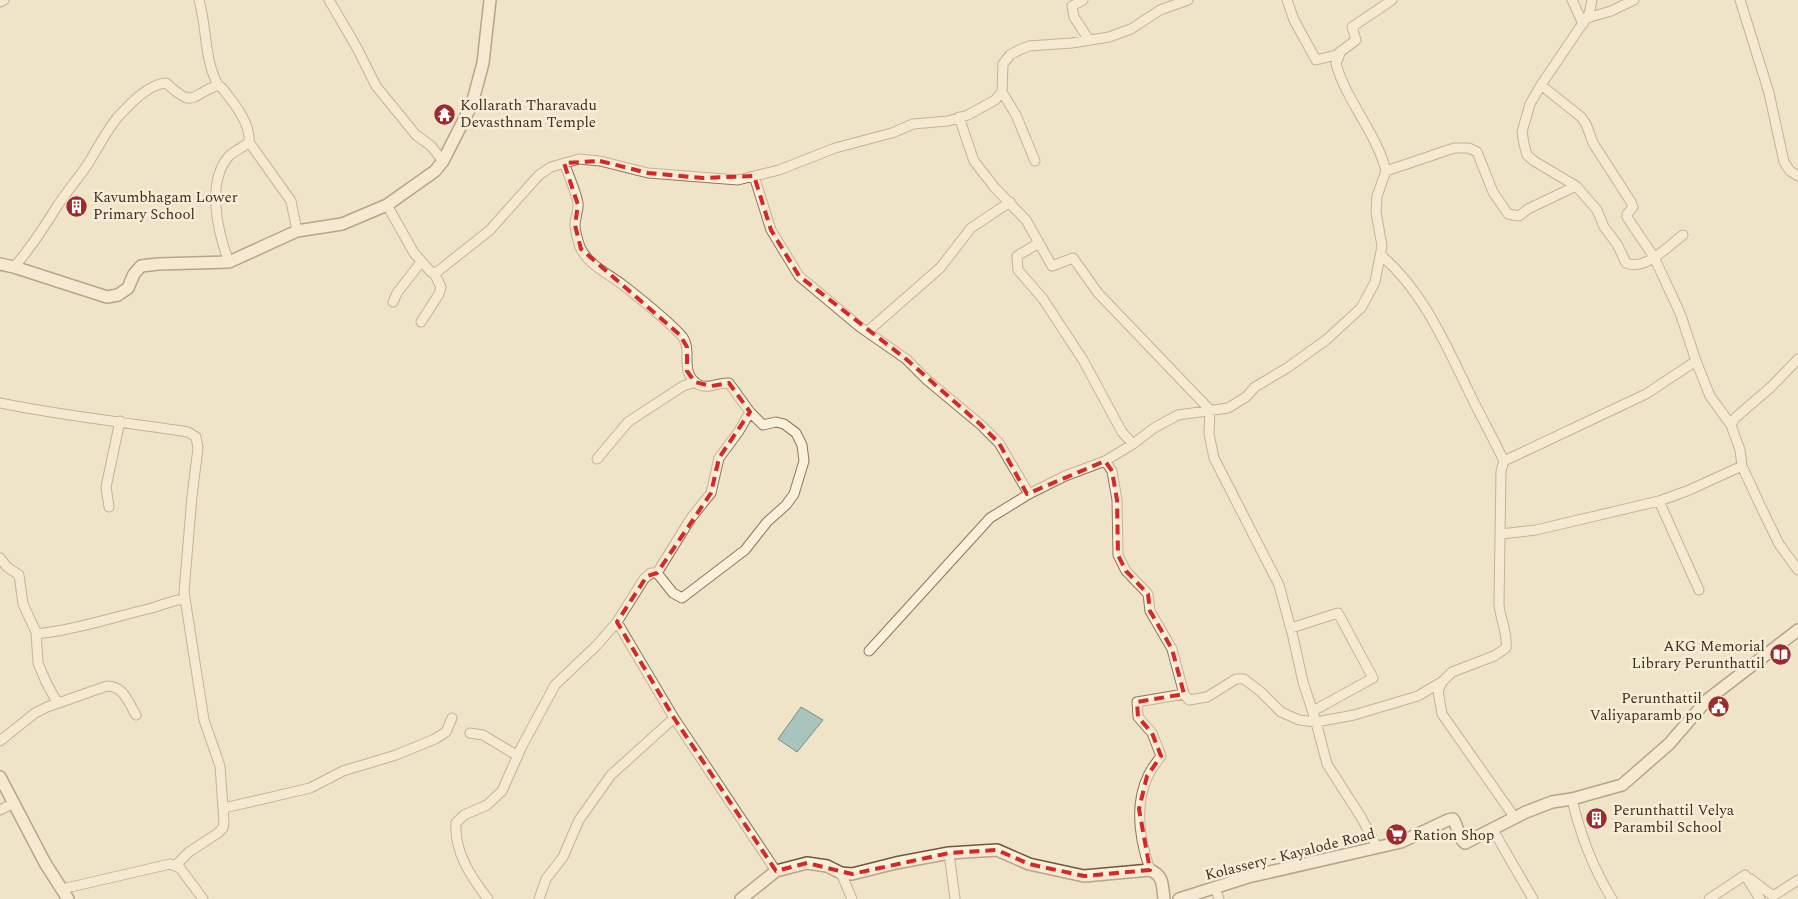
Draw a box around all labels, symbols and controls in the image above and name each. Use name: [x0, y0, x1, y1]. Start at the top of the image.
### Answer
place label: Kollarath Tharavadu Devasthnam Temple: [460, 94, 597, 134]
temple icon: Kollarath Tharavadu Devasthnam Temple: [432, 102, 456, 126]
place label: Kavumbhagam Lower Primary School: [93, 186, 238, 226]
building icon: Kavumbhagam Lower Primary School: [65, 194, 89, 218]
place label: AKG Memorial Library Perunthattil: [1631, 635, 1765, 675]
library icon: AKG Memorial Library Perunthattil: [1769, 643, 1793, 667]
place label: Perunthattil Valiyaparamb po: [1590, 687, 1702, 727]
public building icon: Perunthattil Valiyaparamb po: [1706, 695, 1730, 719]
place label: Perunthattil Velya Parambil School: [1613, 799, 1735, 839]
building icon: Perunthattil Velya Parambil School: [1585, 807, 1609, 831]
street label: Kolassery - Kayalode Road: [1203, 822, 1378, 887]
supermarket icon: Ration Shop: [1385, 823, 1409, 847]
place label: Ration Shop: [1413, 824, 1494, 847]

